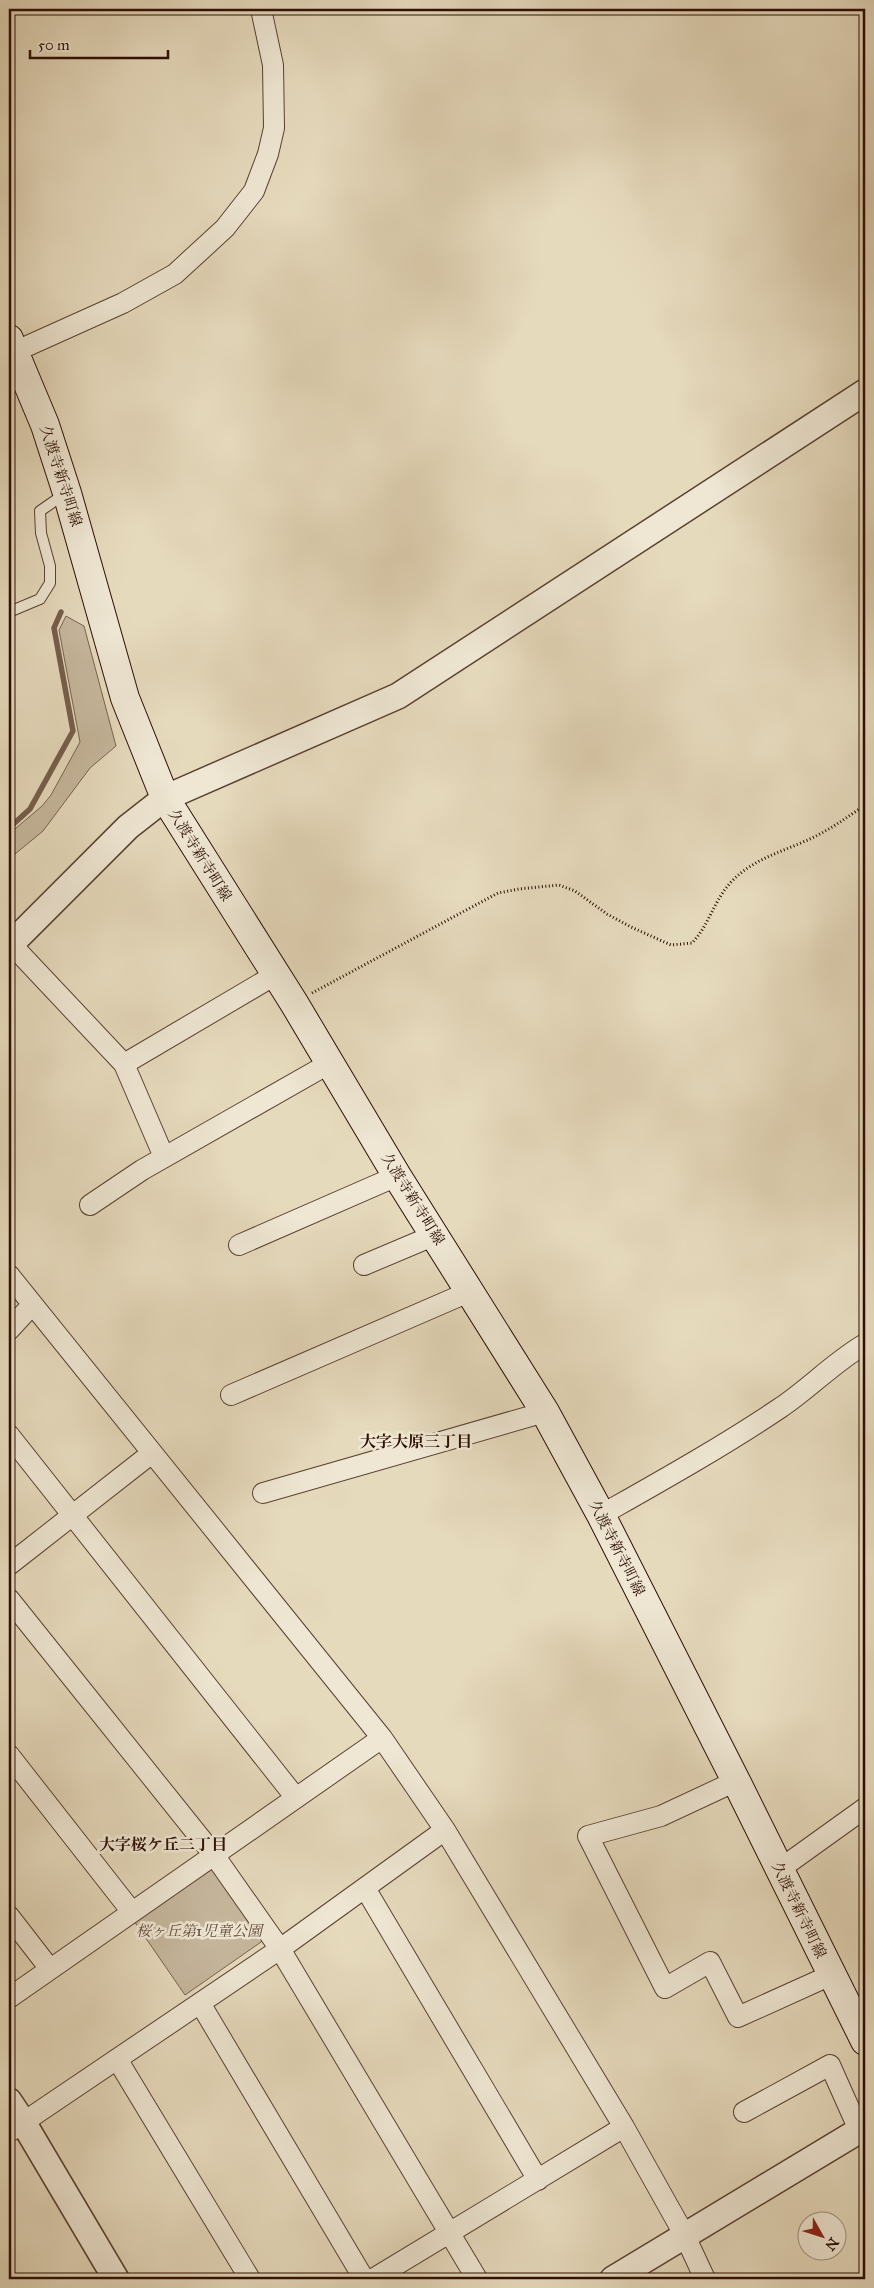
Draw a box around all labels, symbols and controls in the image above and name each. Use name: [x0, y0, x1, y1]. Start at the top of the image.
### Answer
scale bar: [30, 28, 168, 60]
text: 50 m: [38, 36, 70, 54]
street label: 久渡寺新寺町線: [36, 423, 86, 529]
street label: 久渡寺新寺町線: [165, 806, 235, 904]
street label: 久渡寺新寺町線: [378, 1150, 448, 1248]
district label: 大字大原三丁目: [360, 1432, 472, 1451]
street label: 久渡寺新寺町線: [585, 1497, 649, 1599]
district label: 大字桜ケ丘二丁目: [99, 1835, 227, 1854]
street label: 久渡寺新寺町線: [768, 1859, 830, 1961]
park label: 桜ヶ丘第1児童公園: [136, 1922, 265, 1940]
north arrow: [796, 2210, 846, 2260]
text: N: [821, 2234, 842, 2254]

